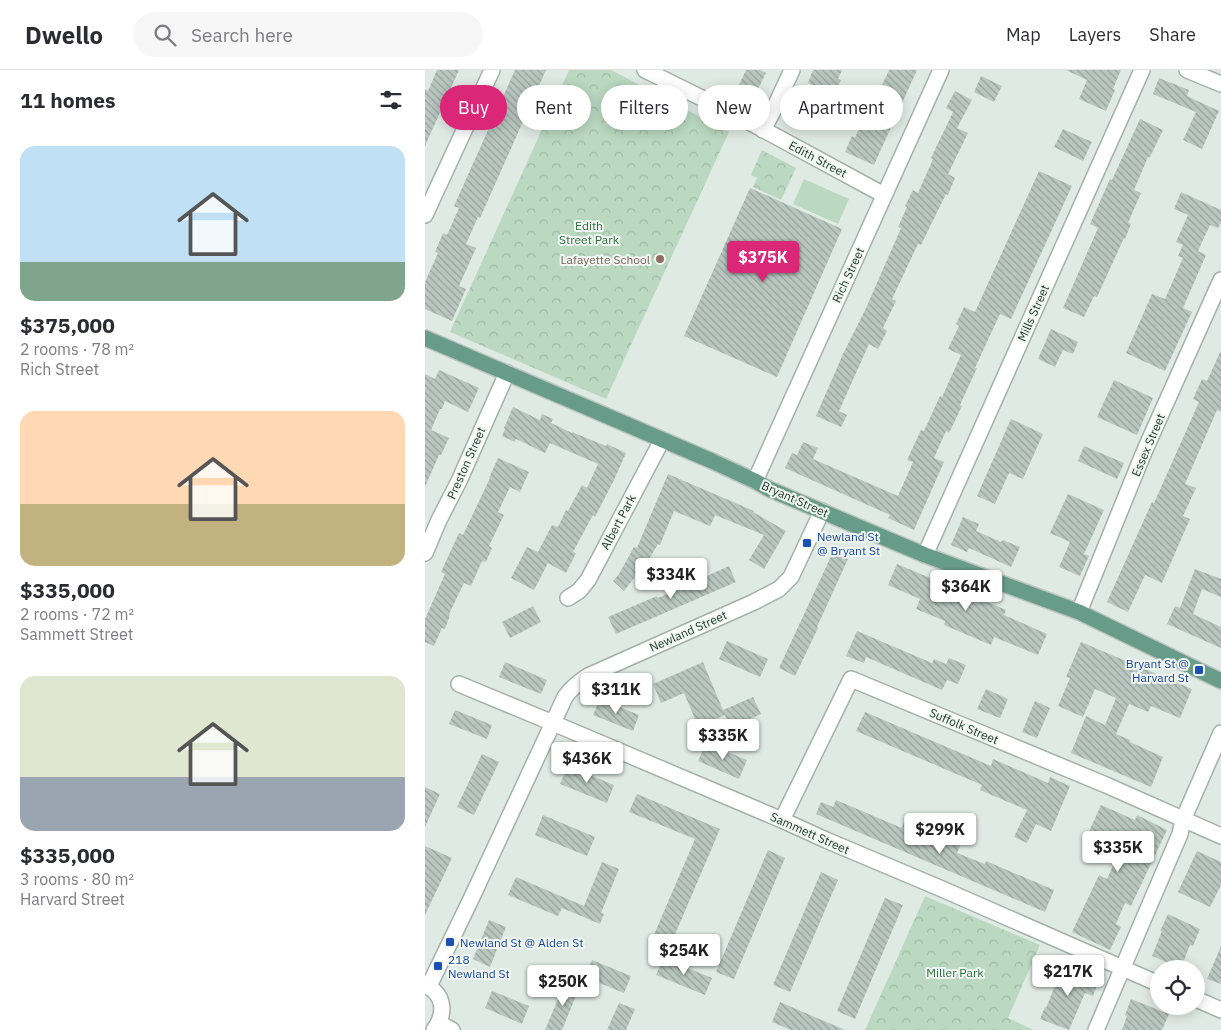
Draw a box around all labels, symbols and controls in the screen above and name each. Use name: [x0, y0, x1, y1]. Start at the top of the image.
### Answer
search box: [133, 12, 483, 57]
text: Dwello: [25, 19, 103, 51]
icon: search: [151, 21, 179, 49]
text: Search here: [191, 23, 293, 47]
text: Map: [1006, 23, 1041, 46]
text: Layers: [1069, 23, 1121, 46]
text: Share: [1149, 23, 1196, 46]
chip: Buy: [440, 85, 507, 130]
chip: Rent: [517, 85, 591, 130]
chip: Filters: [601, 85, 688, 130]
chip: New: [698, 85, 770, 130]
chip: Apartment: [780, 85, 903, 130]
text: 11 homes: [20, 86, 116, 114]
icon: filters: [377, 86, 405, 114]
street label: Edith Street: [786, 137, 850, 181]
icon: home: [168, 179, 258, 269]
park label: Edith Street Park: [559, 218, 620, 247]
pin: $375K: [728, 240, 798, 283]
street label: Rich Street: [829, 245, 867, 305]
text: $375K: [738, 247, 788, 267]
place label: Lafayette School: [561, 252, 650, 267]
marker: Lafayette School: [654, 253, 666, 265]
street label: Mills Street: [1014, 282, 1052, 344]
text: $375,000: [20, 311, 115, 339]
text: 2 rooms · 78 m²: [20, 339, 134, 359]
text: Rich Street: [20, 359, 99, 379]
street label: Essex Street: [1128, 411, 1168, 479]
street label: Preston Street: [443, 425, 489, 501]
icon: home: [168, 444, 258, 534]
street label: Bryant Street: [759, 478, 831, 520]
street label: Albert Park: [597, 491, 639, 552]
place label: Newland St @ Bryant St: [817, 529, 880, 558]
marker: Newland St @ Bryant St: [801, 537, 813, 549]
pin: $334K: [636, 558, 706, 600]
text: $334K: [646, 564, 696, 584]
pin: $364K: [931, 570, 1001, 612]
text: $335,000: [20, 576, 115, 604]
text: $364K: [941, 576, 991, 596]
text: 2 rooms · 72 m²: [20, 604, 134, 624]
street label: Newland Street: [647, 607, 729, 655]
text: Sammett Street: [20, 624, 133, 644]
place label: Bryant St @ Harvard St: [1126, 656, 1189, 685]
marker: Bryant St @ Harvard St: [1193, 664, 1205, 676]
pin: $311K: [581, 672, 651, 715]
text: $311K: [591, 679, 641, 699]
street label: Suffolk Street: [927, 705, 1001, 747]
icon: home: [168, 709, 258, 799]
pin: $335K: [688, 718, 758, 761]
text: $335K: [698, 725, 748, 745]
pin: $436K: [552, 742, 622, 784]
text: $436K: [562, 748, 612, 768]
street label: Sammett Street: [768, 809, 852, 857]
pin: $299K: [905, 812, 975, 855]
text: $299K: [915, 819, 965, 839]
pin: $335K: [1083, 830, 1153, 873]
text: $335K: [1093, 837, 1143, 857]
text: $335,000: [20, 841, 115, 869]
text: 3 rooms · 80 m²: [20, 869, 134, 889]
text: Harvard Street: [20, 889, 125, 909]
pin: $254K: [649, 934, 719, 976]
place label: Newland St @ Alden St: [460, 935, 583, 950]
marker: Newland St @ Alden St: [444, 936, 456, 948]
text: $254K: [659, 940, 709, 960]
place label: 218 Newland St: [448, 952, 510, 981]
pin: $217K: [1033, 954, 1103, 997]
marker: 218 Newland St: [432, 960, 444, 972]
map controls: [1150, 960, 1205, 1015]
button: locate: [1150, 960, 1205, 1015]
text: $217K: [1043, 961, 1093, 981]
pin: $250K: [528, 964, 598, 1007]
park label: Miller Park: [926, 965, 984, 980]
text: $250K: [538, 971, 588, 991]

